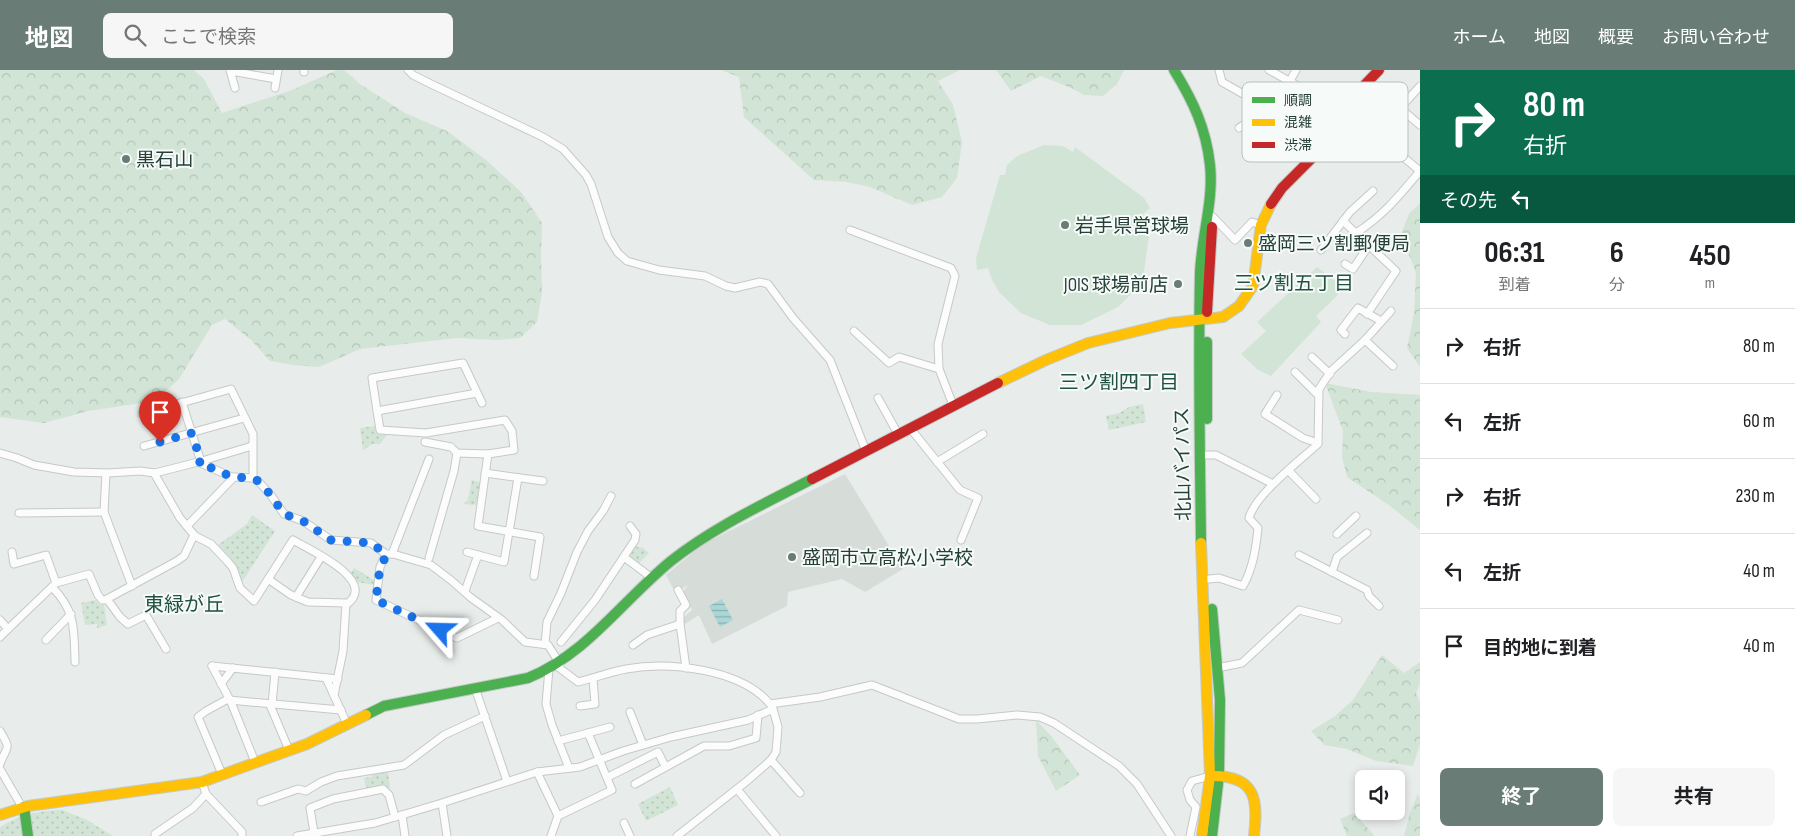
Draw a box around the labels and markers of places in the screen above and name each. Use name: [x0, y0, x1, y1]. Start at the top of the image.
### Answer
place label: 黒石山: [136, 149, 193, 172]
marker: 黒石山: [120, 153, 132, 165]
place label: 岩手県営球場: [1075, 215, 1189, 238]
marker: 岩手県営球場: [1059, 219, 1071, 231]
place label: 盛岡三ツ割郵便局: [1258, 233, 1410, 256]
marker: 盛岡三ツ割郵便局: [1242, 237, 1254, 249]
place label: JOIS 球場前店: [1063, 274, 1168, 297]
marker: JOIS 球場前店: [1172, 278, 1184, 290]
pin: [139, 391, 181, 442]
place label: 盛岡市立高松小学校: [802, 547, 973, 570]
marker: 盛岡市立高松小学校: [786, 551, 798, 563]

